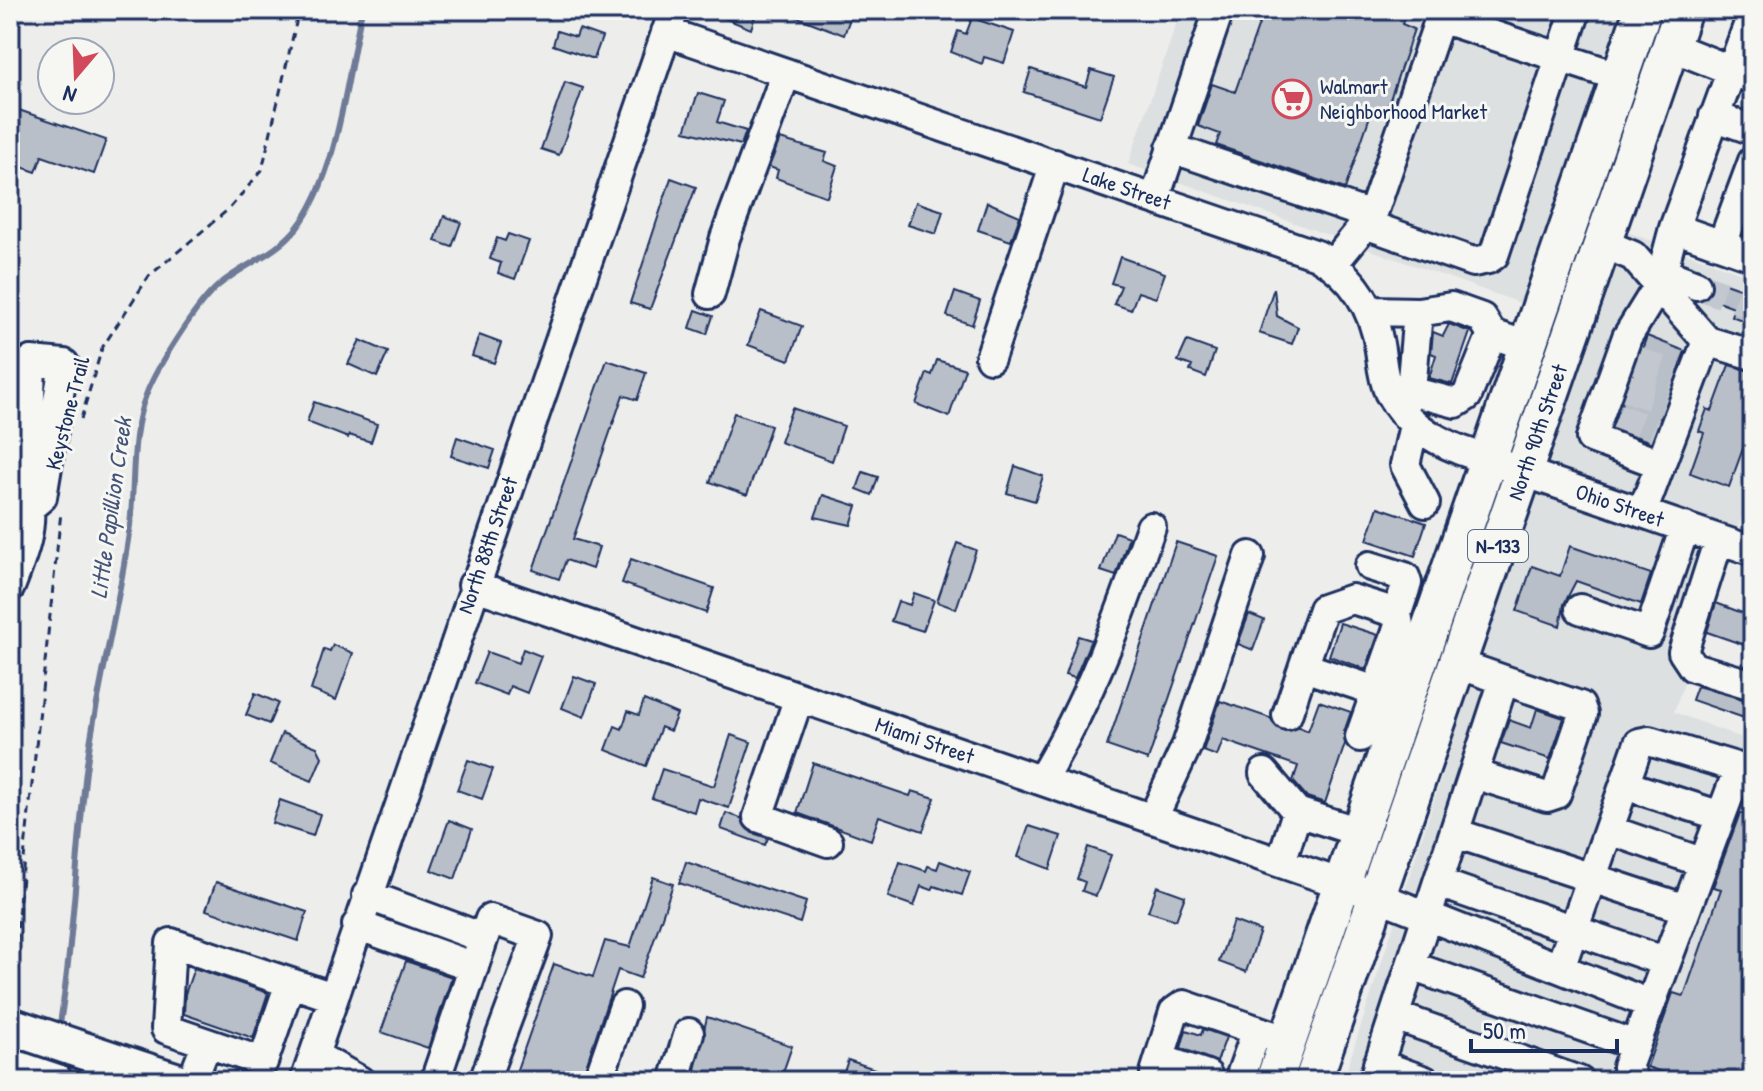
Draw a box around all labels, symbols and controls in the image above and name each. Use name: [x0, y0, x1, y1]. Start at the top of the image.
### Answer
north arrow: [36, 36, 116, 116]
place label: Walmart Neighborhood Market: [1320, 71, 1488, 126]
supermarket icon: Walmart Neighborhood Market: [1271, 78, 1313, 120]
text: N: [59, 79, 80, 111]
street label: Lake Street: [1079, 159, 1175, 217]
street label: Keystone Trail: [37, 353, 97, 473]
street label: North 90th Street: [1500, 360, 1574, 504]
water label: Little Papillion Creek: [81, 413, 140, 600]
street label: North 88th Street: [450, 472, 525, 618]
street label: Ohio Street: [1572, 476, 1669, 534]
road number: N-133: [1468, 530, 1528, 562]
street label: Miami Street: [872, 709, 979, 771]
scale bar: [1471, 1003, 1617, 1053]
text: 50 m: [1483, 1014, 1526, 1046]

